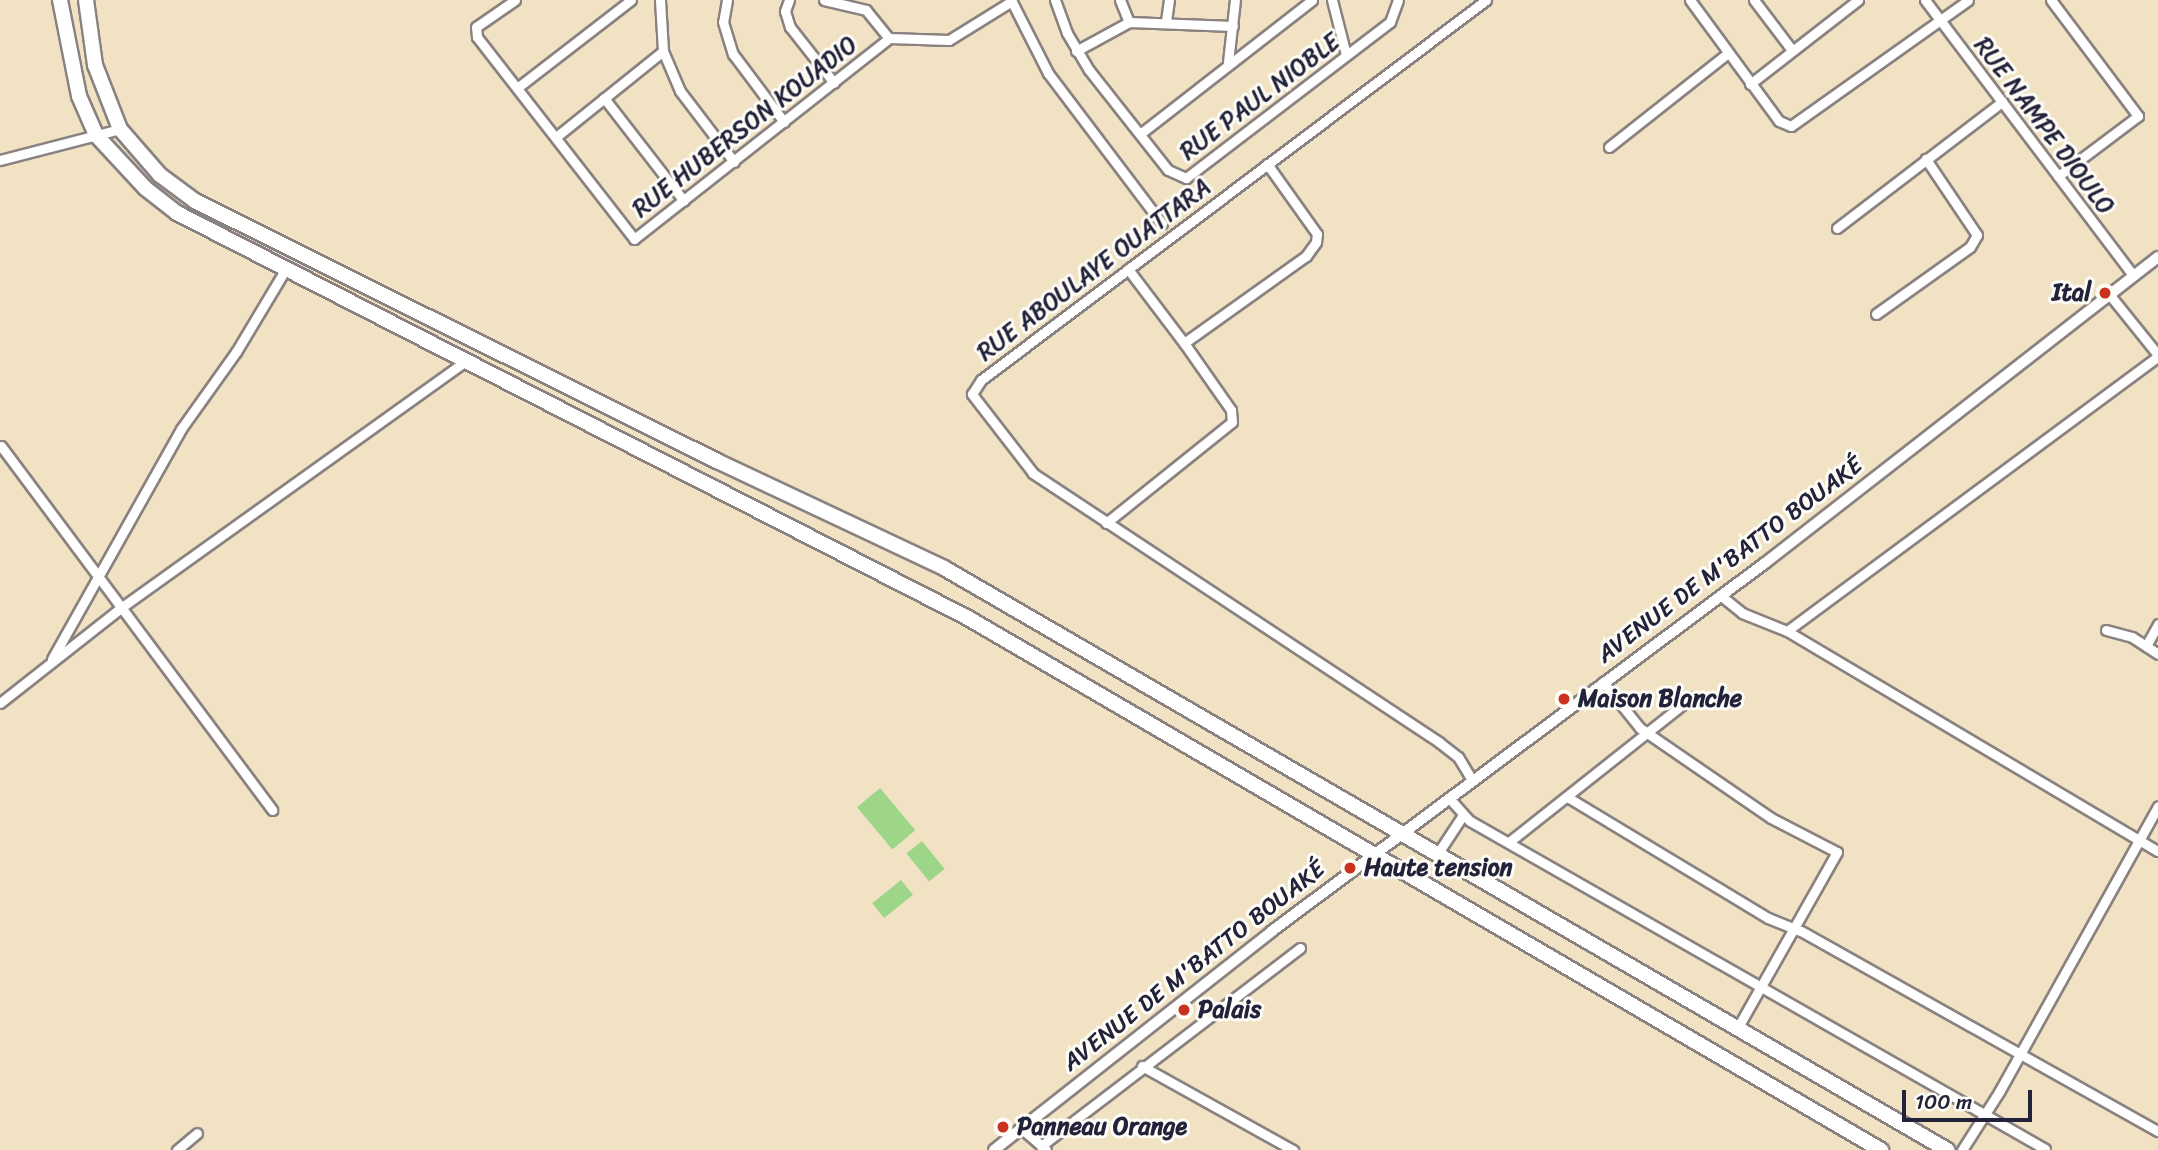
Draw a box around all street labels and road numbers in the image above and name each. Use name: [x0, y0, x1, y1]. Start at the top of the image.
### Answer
street label: RUE PAUL NIOBLE: [1174, 28, 1346, 166]
street label: RUE HUBERSON KOUADIO: [626, 29, 864, 225]
street label: RUE NAMPE DIOULO: [1967, 30, 2121, 222]
street label: RUE ABOULAYE OUATTARA: [971, 172, 1217, 368]
street label: AVENUE DE M'BATTO BOUAKÉ: [1591, 451, 1869, 669]
street label: AVENUE DE M'BATTO BOUAKÉ: [1057, 854, 1331, 1078]

